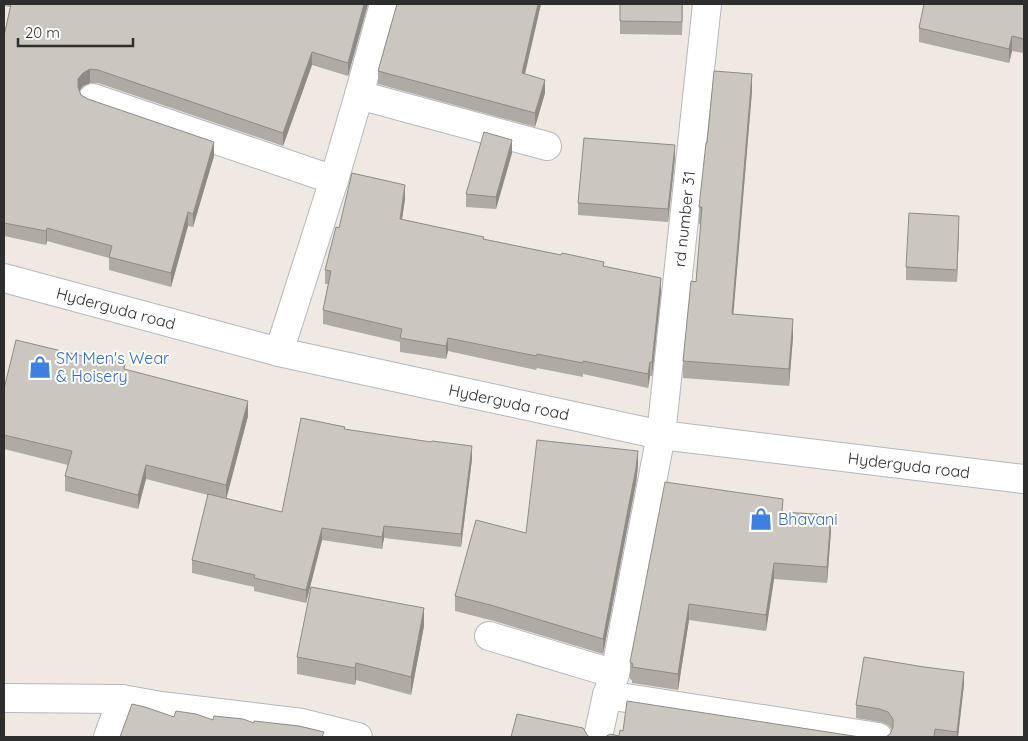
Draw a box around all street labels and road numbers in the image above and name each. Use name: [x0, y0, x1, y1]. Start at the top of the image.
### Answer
street label: rd number 31: [669, 170, 699, 268]
street label: Hyderguda road: [54, 282, 178, 334]
street label: Hyderguda road: [447, 379, 571, 425]
street label: Hyderguda road: [847, 448, 971, 482]

